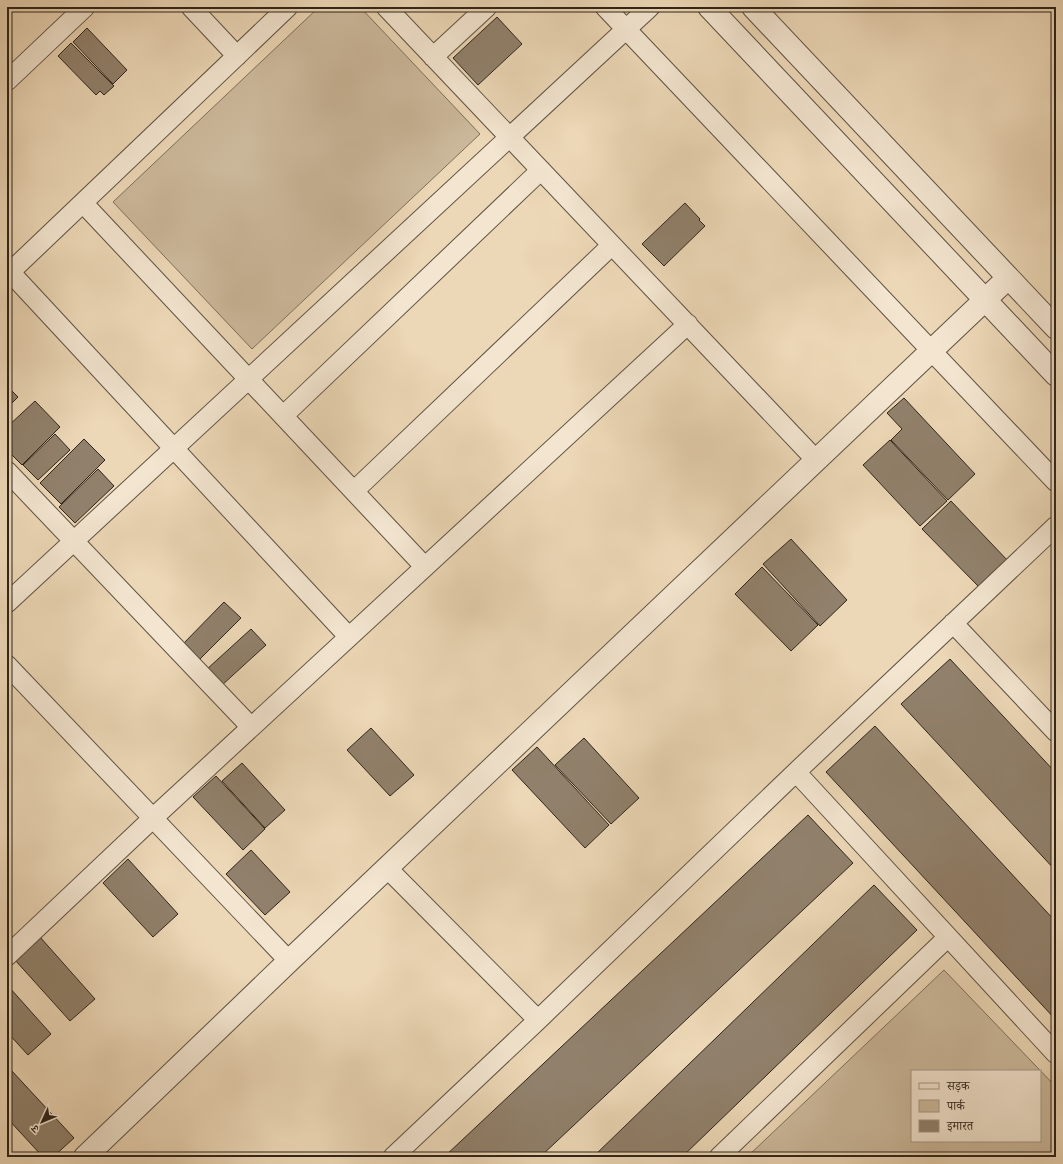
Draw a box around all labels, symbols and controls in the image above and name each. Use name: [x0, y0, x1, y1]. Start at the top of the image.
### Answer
legend: [911, 1070, 1041, 1142]
text: सड़क: [946, 1078, 971, 1094]
text: पार्क: [946, 1098, 966, 1114]
north arrow: [22, 1102, 62, 1142]
text: इमारत: [946, 1118, 974, 1134]
text: उ: [27, 1120, 43, 1137]

